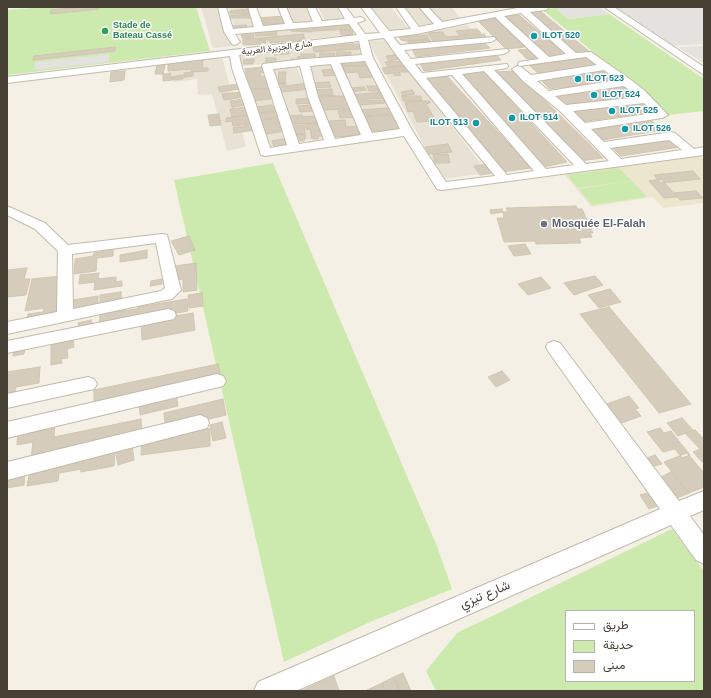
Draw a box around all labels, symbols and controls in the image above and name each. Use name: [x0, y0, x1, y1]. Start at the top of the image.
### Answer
place label: Stade de Bateau Cassé: [113, 21, 172, 42]
marker: Stade de Bateau Cassé: [100, 26, 110, 36]
marker: ILOT 520: [529, 31, 539, 41]
place label: ILOT 520: [542, 31, 580, 41]
street label: شارع الجزيرة العربية: [241, 38, 313, 58]
marker: ILOT 523: [573, 74, 583, 84]
place label: ILOT 523: [586, 74, 624, 84]
marker: ILOT 524: [589, 90, 599, 100]
place label: ILOT 524: [602, 90, 640, 100]
marker: ILOT 525: [607, 106, 617, 116]
place label: ILOT 525: [620, 106, 658, 116]
marker: ILOT 514: [507, 113, 517, 123]
place label: ILOT 514: [520, 113, 558, 123]
place label: ILOT 513: [430, 118, 468, 128]
marker: ILOT 513: [471, 118, 481, 128]
marker: ILOT 526: [620, 124, 630, 134]
place label: ILOT 526: [633, 124, 671, 134]
place label: Mosquée El-Falah: [552, 217, 646, 231]
marker: Mosquée El-Falah: [539, 219, 549, 229]
street label: شارع تيزي: [458, 577, 512, 613]
legend: [565, 610, 695, 682]
text: طريق: [603, 618, 628, 632]
text: حديقة: [603, 638, 633, 652]
text: مبنى: [603, 658, 625, 672]

